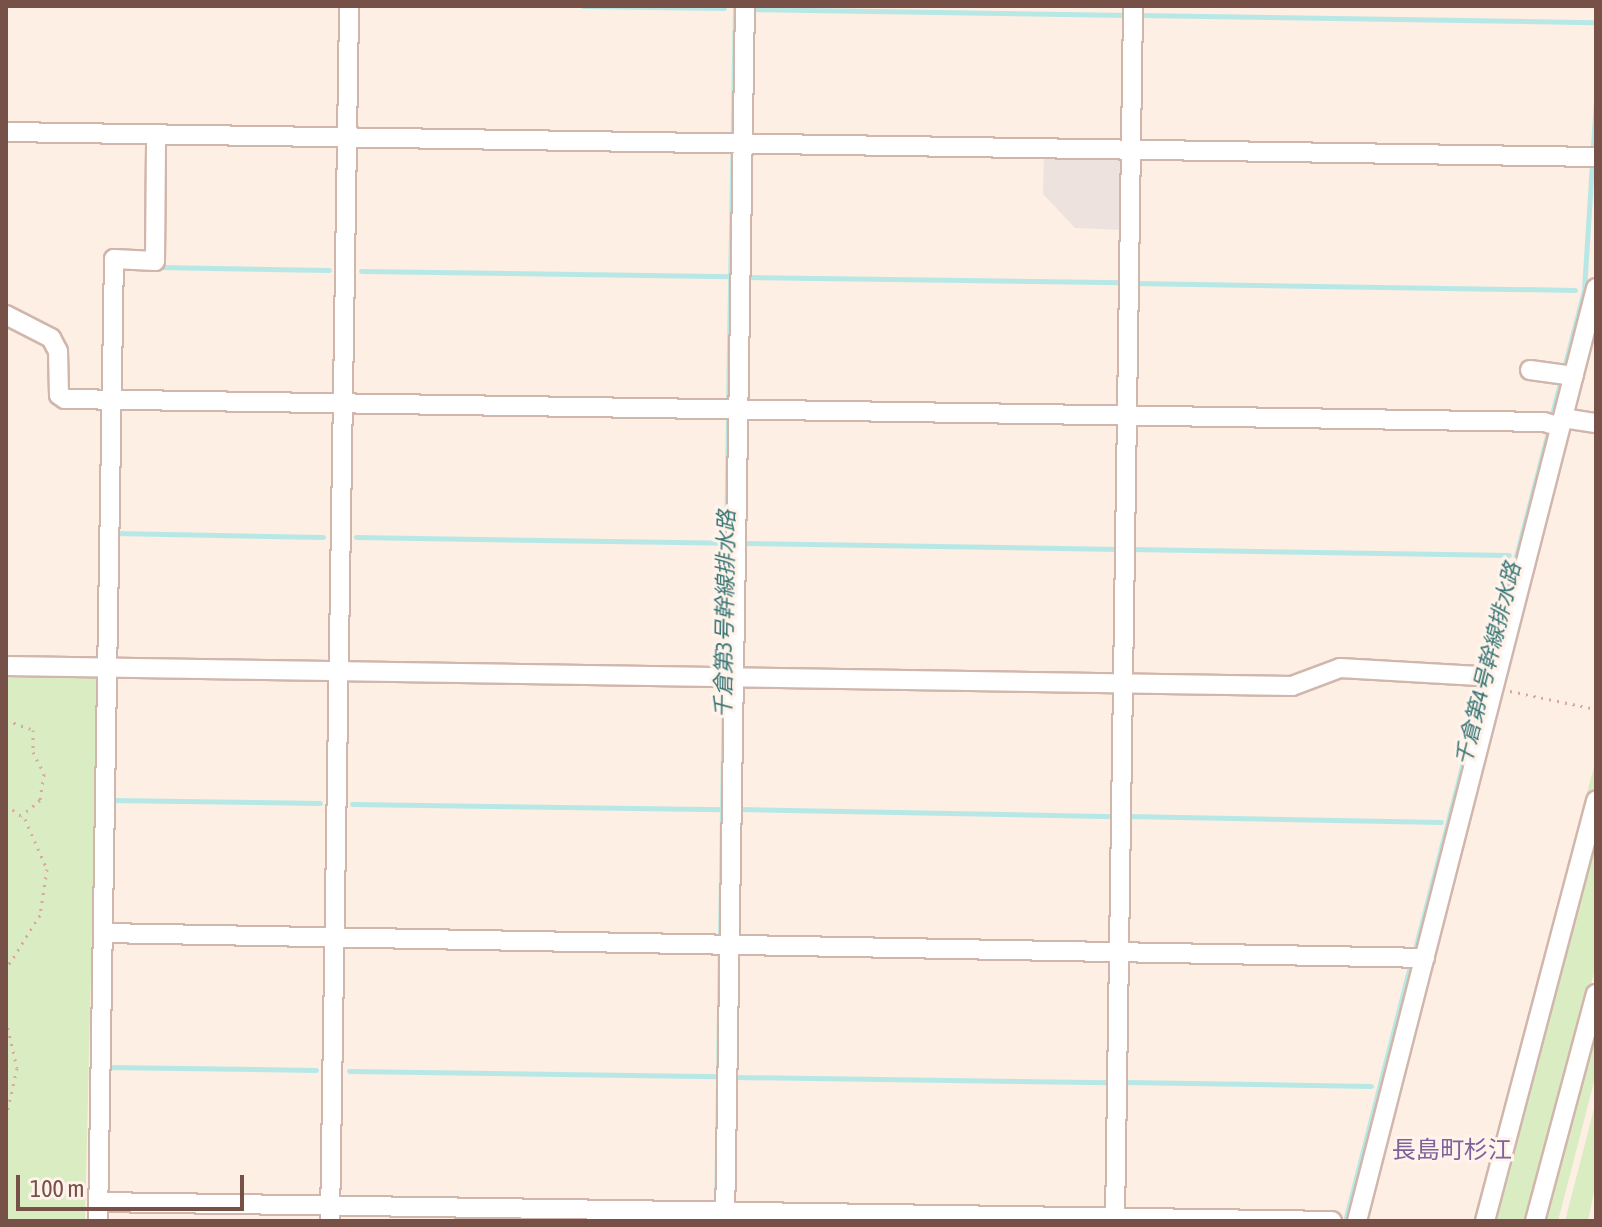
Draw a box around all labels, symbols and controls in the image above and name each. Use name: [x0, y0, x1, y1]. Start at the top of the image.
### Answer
water label: 千倉第3号幹線排水路: [710, 510, 740, 718]
water label: 千倉第4号幹線排水路: [1450, 560, 1526, 768]
district label: 長島町杉江: [1392, 1136, 1512, 1164]
scale bar: [20, 1159, 248, 1209]
text: 100 m: [30, 1175, 84, 1202]

